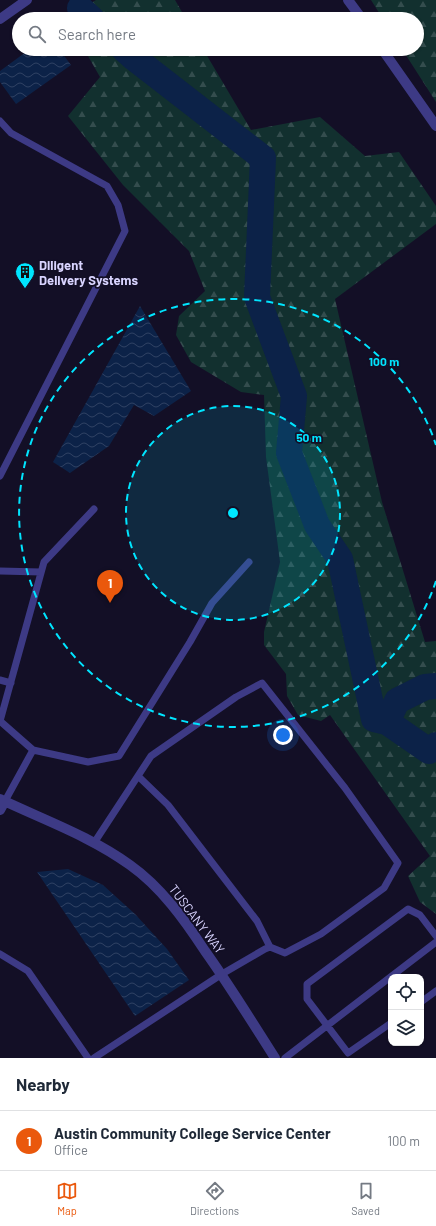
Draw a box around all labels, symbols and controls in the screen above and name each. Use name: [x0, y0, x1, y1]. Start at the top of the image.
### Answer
search box: [12, 12, 424, 56]
icon: search: [26, 23, 48, 45]
text: Search here: [58, 25, 136, 43]
place label: Diligent Delivery Systems: [39, 257, 138, 288]
building icon: Diligent Delivery Systems: [14, 261, 36, 289]
text: 100 m: [369, 354, 399, 368]
text: 50 m: [296, 430, 322, 444]
centre of rings: [226, 506, 240, 520]
pin: 1: [97, 570, 123, 603]
your location: [273, 725, 293, 745]
street label: TUSCANY WAY: [166, 881, 228, 957]
map controls: [388, 974, 424, 1046]
button: locate: [388, 974, 424, 1010]
button: layers: [388, 1010, 424, 1046]
text: Nearby: [16, 1074, 70, 1094]
text: Austin Community College Service Center: [54, 1124, 331, 1142]
text: 1: [27, 1133, 31, 1149]
text: 100 m: [387, 1133, 420, 1149]
text: Office: [54, 1142, 88, 1158]
tab: Map: [56, 1180, 78, 1217]
tab: Directions: [190, 1180, 239, 1217]
tab: Saved: [351, 1180, 380, 1217]

